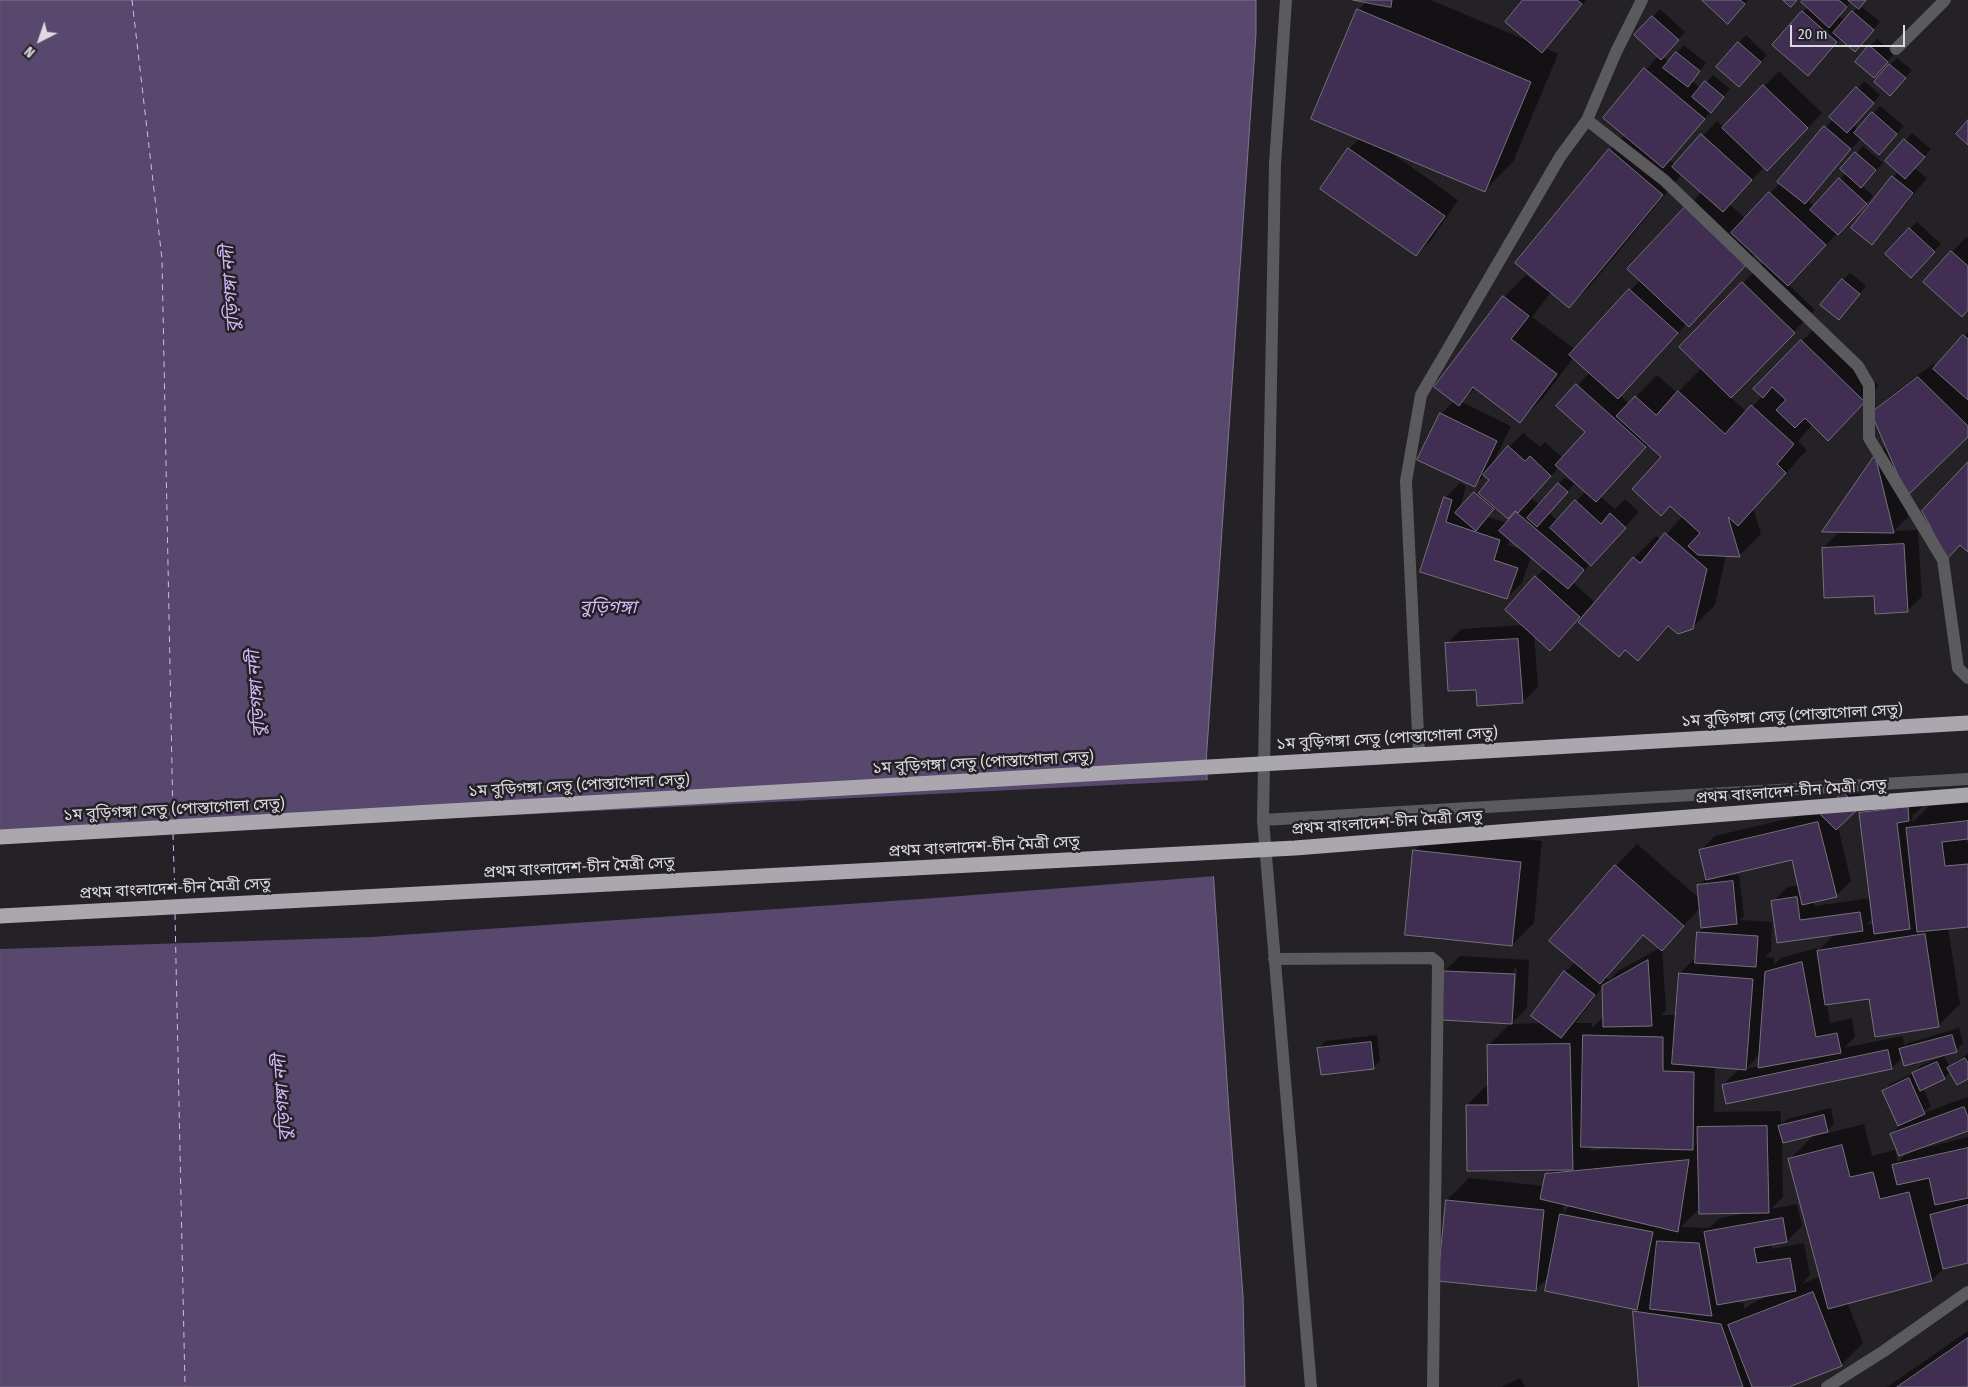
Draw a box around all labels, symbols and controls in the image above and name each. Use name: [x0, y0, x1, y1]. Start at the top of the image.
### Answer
north arrow: [15, 15, 65, 65]
scale bar: [1793, 15, 1908, 47]
text: 20 m: [1798, 25, 1828, 43]
text: N: [21, 43, 39, 61]
water label: বুড়িগঙ্গা নদী: [217, 245, 245, 333]
water label: বুড়িগঙ্গা: [579, 597, 637, 619]
water label: বুড়িগঙ্গা নদী: [243, 650, 271, 738]
street label: ১ম বুড়িগঙ্গা সেতু (পোস্তাগোলা সেতু): [1681, 701, 1903, 731]
street label: ১ম বুড়িগঙ্গা সেতু (পোস্তাগোলা সেতু): [1276, 724, 1498, 754]
street label: ১ম বুড়িগঙ্গা সেতু (পোস্তাগোলা সেতু): [872, 748, 1094, 778]
street label: ১ম বুড়িগঙ্গা সেতু (পোস্তাগোলা সেতু): [468, 771, 690, 801]
street label: প্রথম বাংলাদেশ-চীন মৈত্রী সেতু: [1695, 776, 1887, 808]
street label: ১ম বুড়িগঙ্গা সেতু (পোস্তাগোলা সেতু): [63, 795, 285, 825]
street label: প্রথম বাংলাদেশ-চীন মৈত্রী সেতু: [1291, 807, 1483, 839]
street label: প্রথম বাংলাদেশ-চীন মৈত্রী সেতু: [888, 832, 1080, 862]
street label: প্রথম বাংলাদেশ-চীন মৈত্রী সেতু: [483, 853, 675, 883]
street label: প্রথম বাংলাদেশ-চীন মৈত্রী সেতু: [79, 874, 271, 904]
water label: বুড়িগঙ্গা নদী: [269, 1054, 297, 1142]

